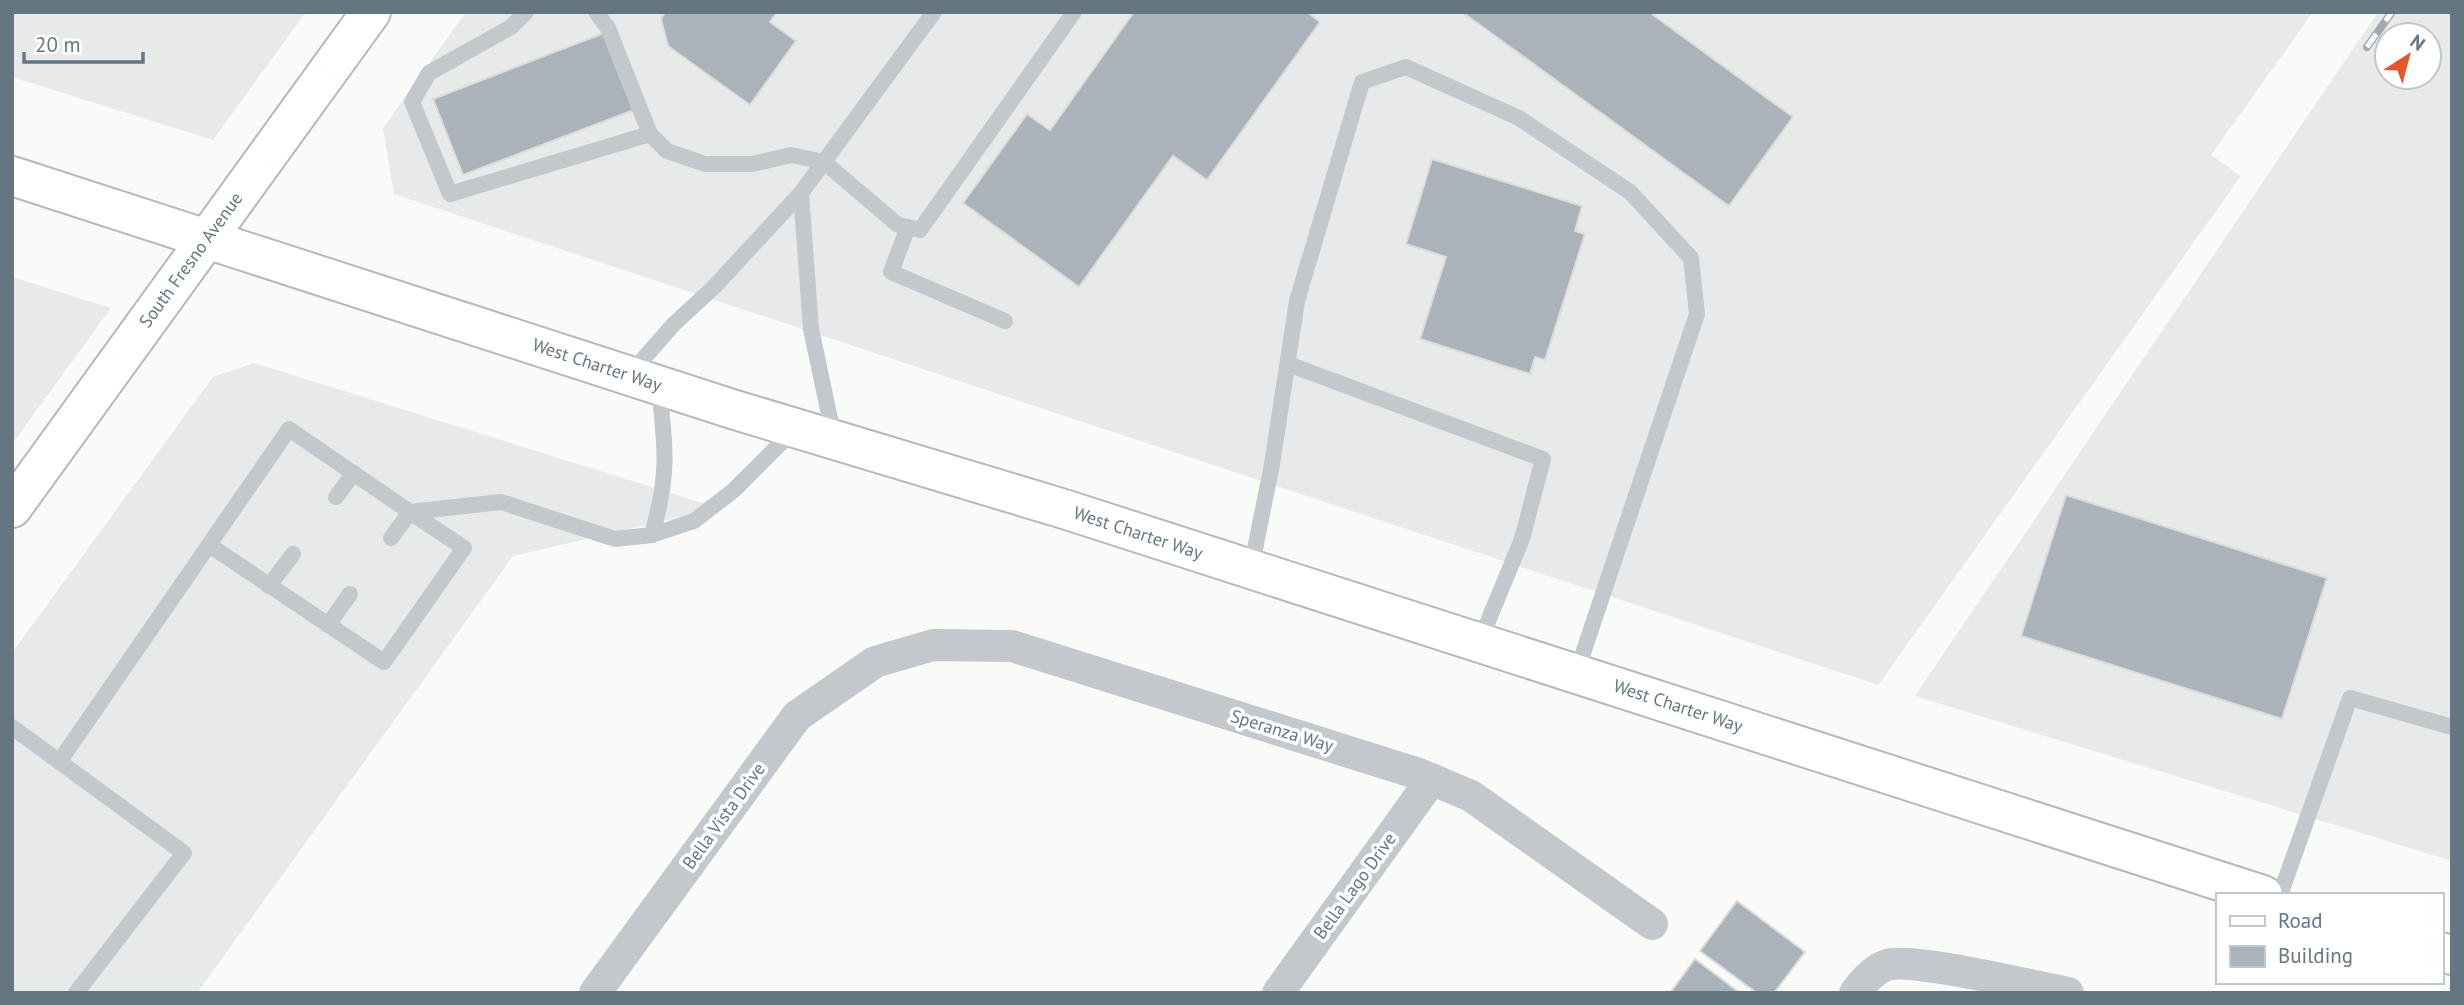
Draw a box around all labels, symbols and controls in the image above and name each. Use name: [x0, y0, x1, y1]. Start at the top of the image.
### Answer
scale bar: [24, 21, 144, 65]
north arrow: [2373, 21, 2443, 91]
text: N: [2406, 29, 2430, 56]
text: 20 m: [35, 31, 81, 58]
street label: South Fresno Avenue: [134, 188, 247, 332]
street label: West Charter Way: [530, 333, 665, 396]
street label: West Charter Way: [1071, 501, 1206, 564]
street label: West Charter Way: [1611, 674, 1746, 737]
street label: Speranza Way: [1228, 704, 1337, 757]
street label: Bella Vista Drive: [677, 758, 770, 874]
street label: Bella Lago Drive: [1308, 828, 1401, 944]
legend: [2216, 893, 2443, 984]
text: Road: [2278, 907, 2322, 934]
text: Building: [2278, 942, 2353, 969]

